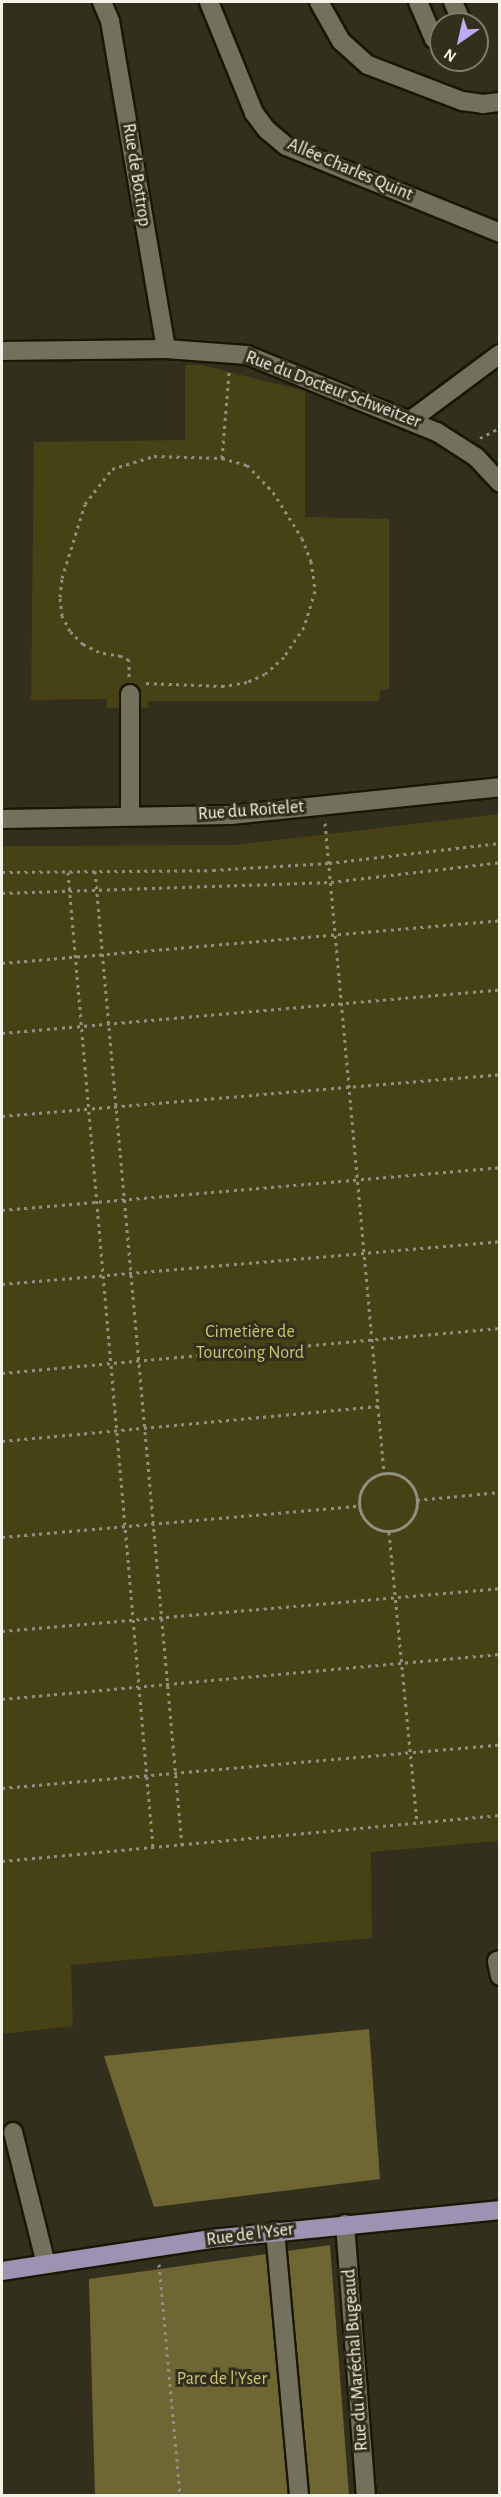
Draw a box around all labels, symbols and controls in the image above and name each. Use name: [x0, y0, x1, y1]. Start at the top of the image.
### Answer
north arrow: [429, 12, 489, 72]
text: N: [441, 46, 459, 65]
street label: Rue de Bottrop: [117, 122, 155, 228]
street label: Allée Charles Quint: [284, 134, 416, 206]
street label: Rue du Docteur Schweitzer: [242, 347, 424, 433]
street label: Rue du Roitelet: [197, 797, 305, 825]
park label: Cimetière de Tourcoing Nord: [196, 1322, 304, 1364]
street label: Rue de l'Yser: [205, 2219, 295, 2251]
street label: Rue du Maréchal Bugeaud: [339, 2268, 373, 2452]
park label: Parc de l'Yser: [177, 2368, 267, 2390]

